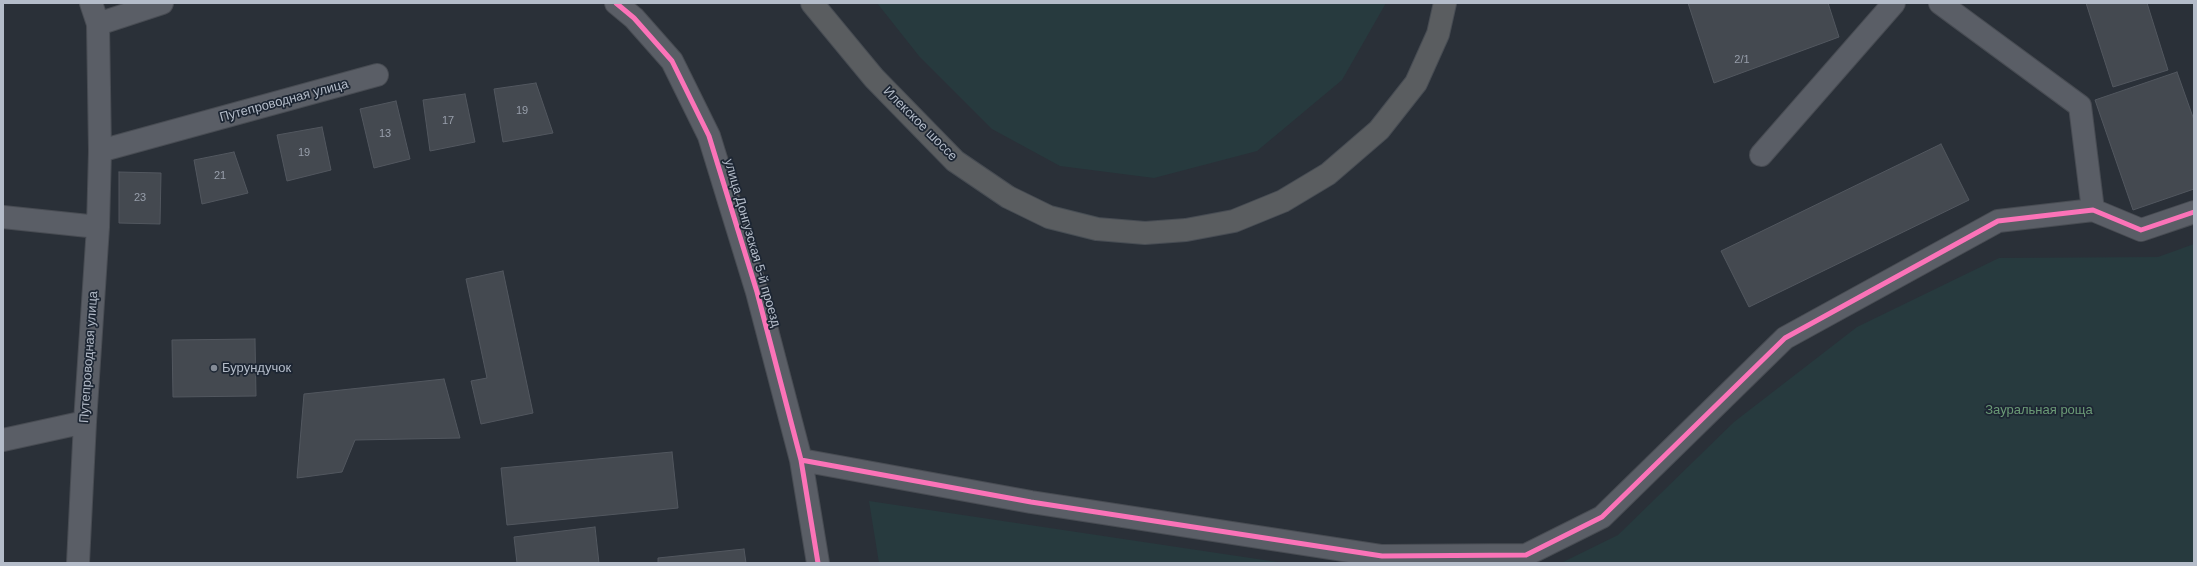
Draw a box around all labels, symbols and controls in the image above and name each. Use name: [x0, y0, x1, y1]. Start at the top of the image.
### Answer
house number: 2/1: [1734, 53, 1750, 67]
street label: Путепроводная улица: [218, 76, 350, 126]
street label: Илекское шоссе: [880, 84, 960, 164]
house number: 19: [516, 104, 528, 118]
house number: 17: [442, 114, 454, 128]
house number: 13: [379, 127, 391, 141]
house number: 19: [298, 146, 310, 160]
street label: улица Донгузская 5-й проезд: [720, 157, 784, 329]
house number: 21: [214, 169, 226, 183]
house number: 23: [134, 191, 146, 205]
street label: Путепроводная улица: [77, 290, 101, 424]
place label: Бурундучок: [222, 360, 291, 376]
marker: Бурундучок: [209, 363, 219, 373]
park label: Зауральная роща: [1985, 402, 2093, 418]

